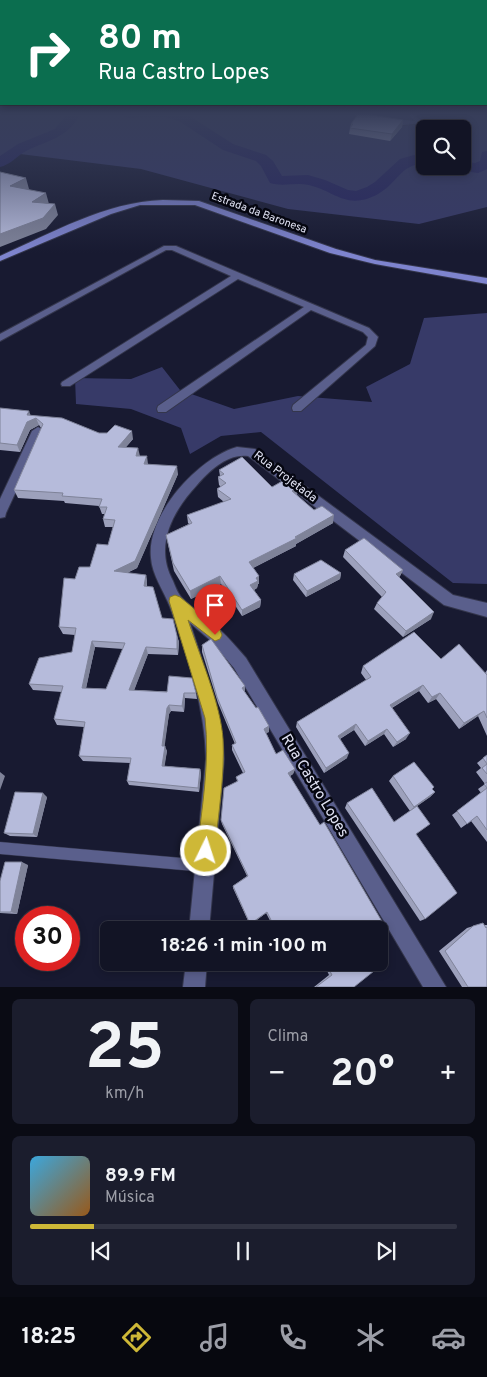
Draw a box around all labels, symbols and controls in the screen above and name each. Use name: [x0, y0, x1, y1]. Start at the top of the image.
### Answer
text: 80 m: [98, 17, 182, 61]
icon: right: [15, 20, 80, 85]
text: Rua Castro Lopes: [98, 60, 270, 87]
map controls: [416, 120, 471, 175]
button: search: [416, 120, 471, 175]
street label: Estrada da Baronesa: [209, 189, 309, 237]
street label: Rua Projetada: [250, 448, 320, 506]
pin: [194, 584, 236, 635]
icon: arrive: [201, 591, 229, 619]
street label: Rua Castro Lopes: [276, 731, 352, 841]
position arrow: [179, 824, 231, 876]
speed limit sign: 30: [15, 906, 80, 971]
text: 18:26 · 1 min · 100 m: [161, 934, 327, 958]
text: 25: [85, 1010, 164, 1092]
text: Clima: [268, 1027, 308, 1047]
text: 20°: [330, 1051, 394, 1100]
text: −: [268, 1057, 286, 1093]
text: +: [439, 1057, 457, 1093]
text: km/h: [105, 1084, 144, 1104]
text: 89.9 FM: [105, 1164, 176, 1188]
text: Música: [105, 1188, 155, 1208]
icon: previous: [87, 1237, 115, 1265]
icon: pause: [229, 1237, 257, 1265]
icon: next: [372, 1237, 400, 1265]
icon: directions: [119, 1320, 154, 1355]
icon: music: [197, 1320, 232, 1355]
icon: phone: [275, 1320, 310, 1355]
icon: climate: [353, 1320, 388, 1355]
icon: car: [431, 1320, 466, 1355]
text: 18:25: [21, 1324, 76, 1351]

